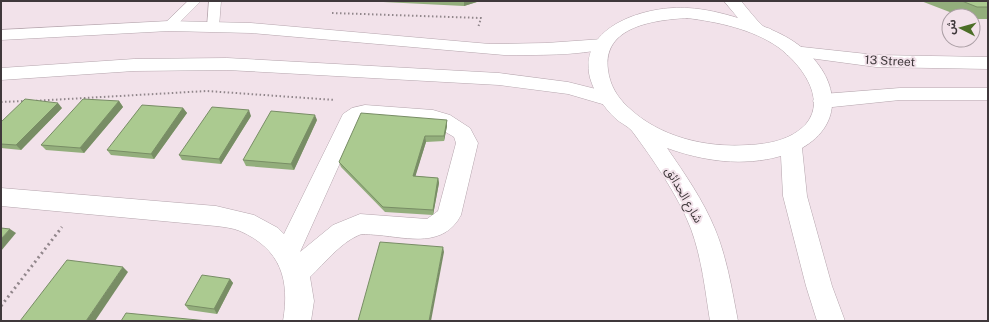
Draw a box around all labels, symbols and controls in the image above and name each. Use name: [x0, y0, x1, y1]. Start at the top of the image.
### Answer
north arrow: [941, 8, 981, 48]
text: ش: [944, 19, 959, 35]
street label: 13 Street: [864, 53, 916, 69]
street label: شارع الحدائق: [661, 165, 706, 226]

